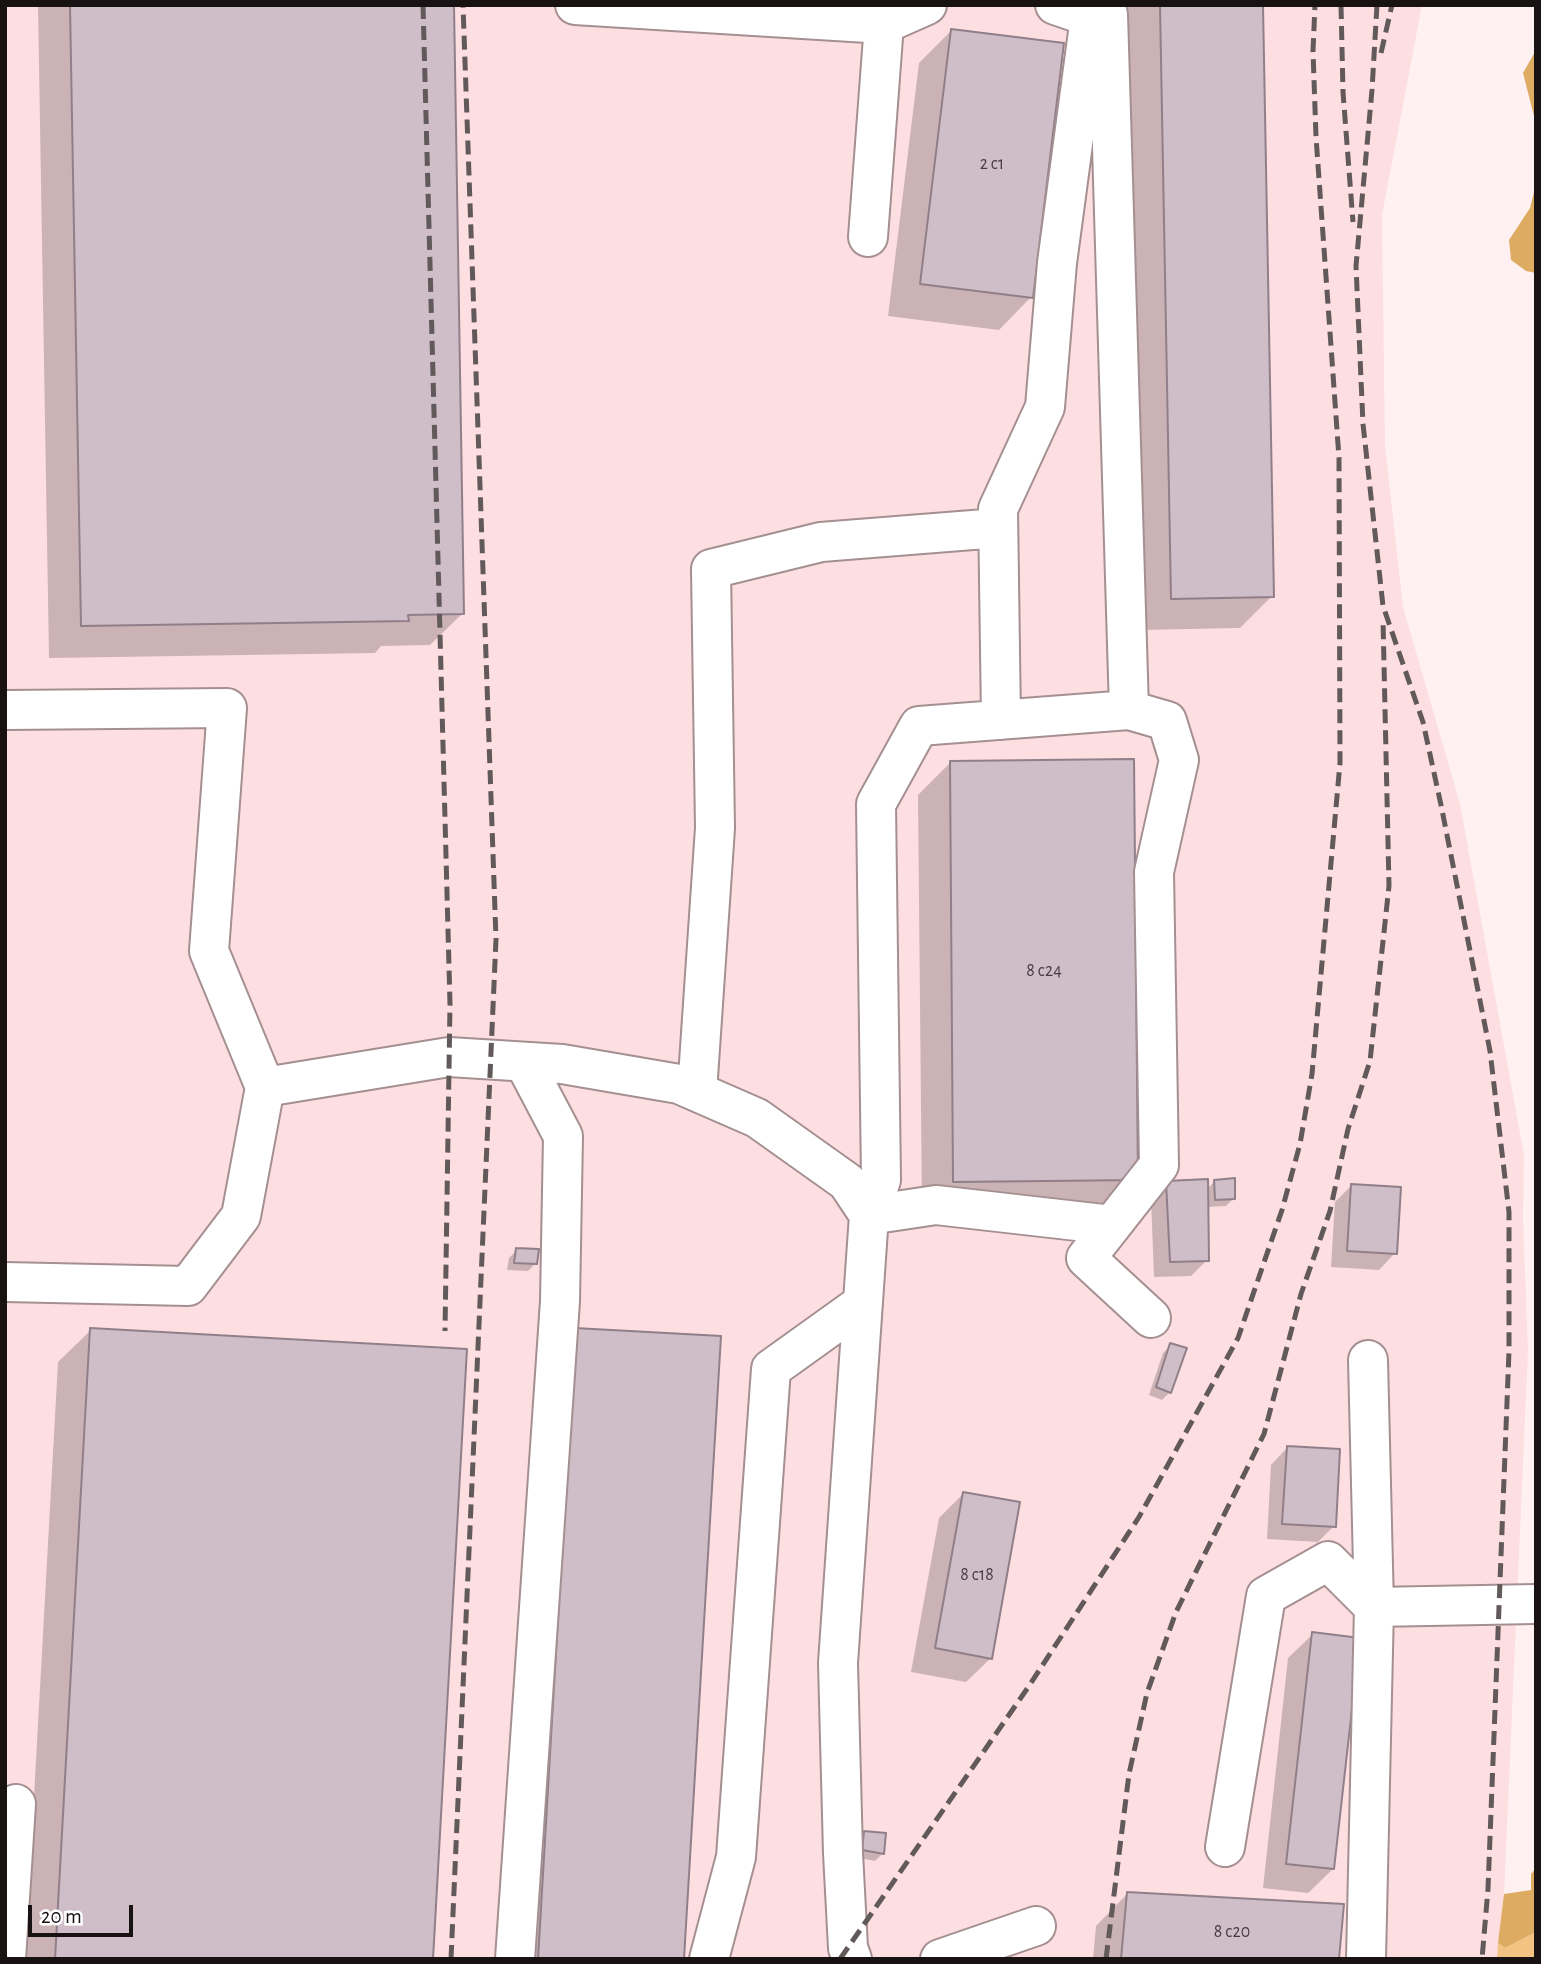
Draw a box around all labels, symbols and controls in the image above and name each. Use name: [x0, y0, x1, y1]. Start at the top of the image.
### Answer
house number: 2 с1: [980, 153, 1004, 175]
house number: 8 с24: [1026, 960, 1062, 982]
house number: 8 с18: [960, 1564, 994, 1586]
scale bar: [32, 1890, 136, 1934]
text: 20 m: [41, 1906, 82, 1927]
house number: 8 с20: [1214, 1921, 1250, 1943]

